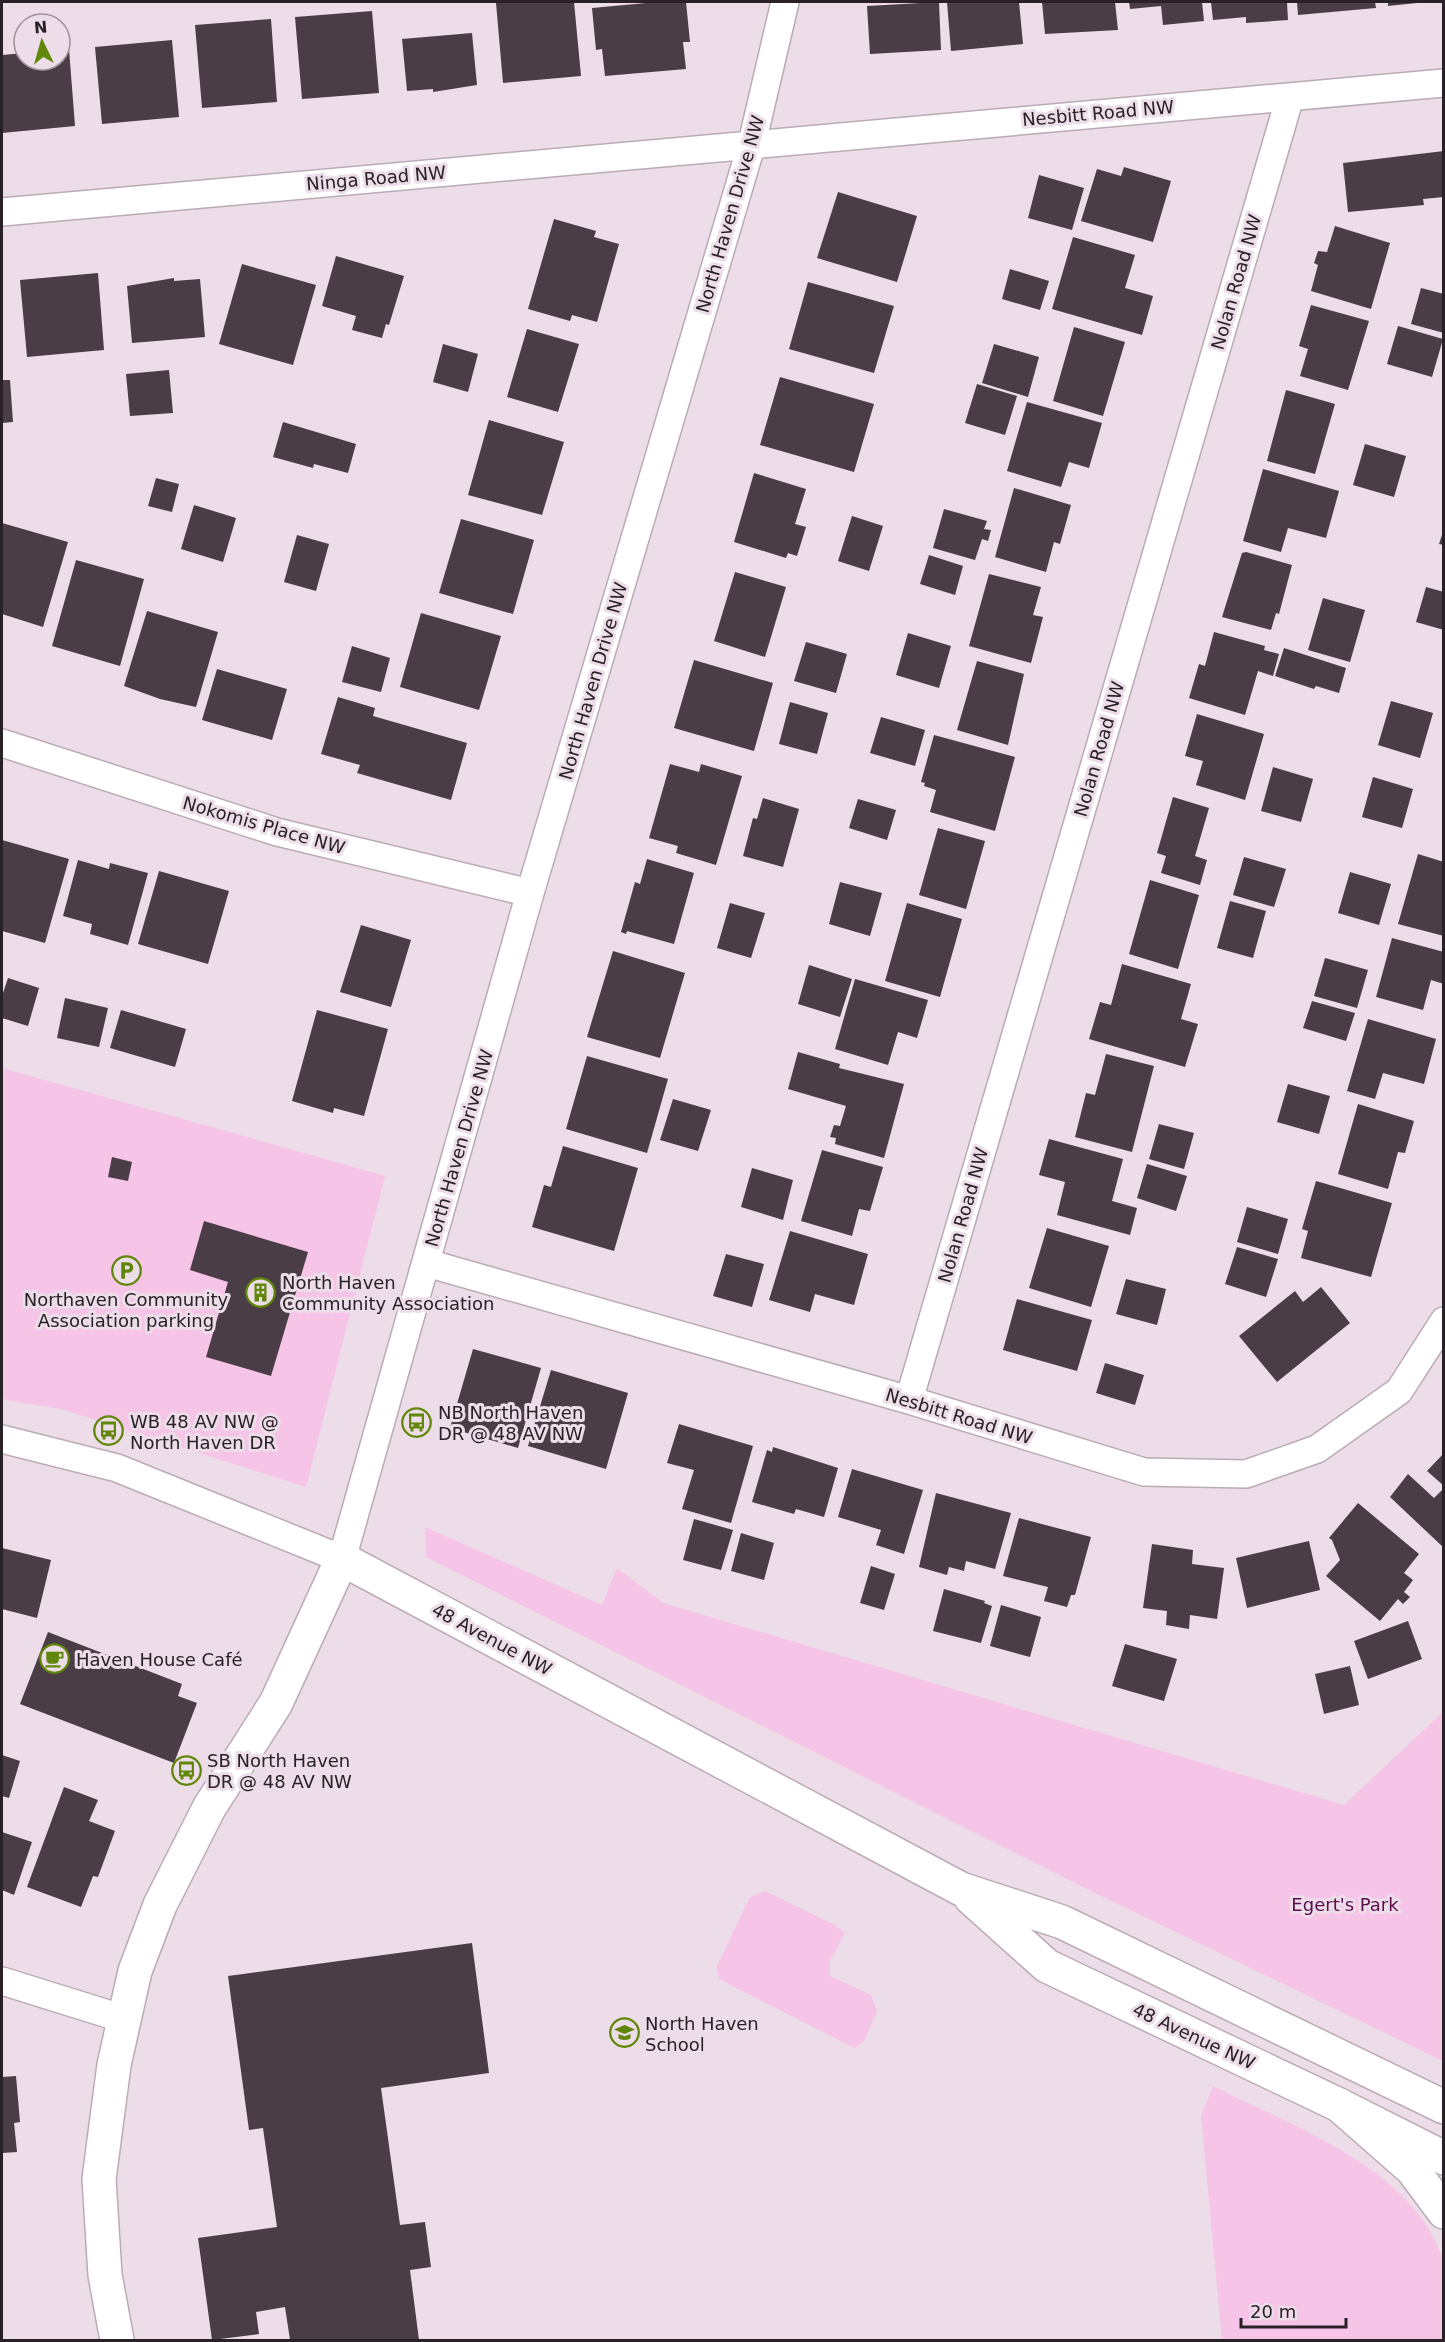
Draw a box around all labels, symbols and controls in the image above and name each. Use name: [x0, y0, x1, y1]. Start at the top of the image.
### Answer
north arrow: [12, 12, 72, 72]
text: N: [33, 18, 48, 38]
street label: Nesbitt Road NW: [1021, 96, 1175, 130]
street label: North Haven Drive NW: [692, 113, 768, 315]
street label: Ninga Road NW: [305, 161, 447, 195]
street label: Nolan Road NW: [1207, 212, 1265, 352]
street label: North Haven Drive NW: [555, 580, 631, 782]
street label: Nolan Road NW: [1070, 679, 1128, 819]
street label: Nokomis Place NW: [180, 792, 348, 858]
street label: North Haven Drive NW: [421, 1047, 497, 1249]
street label: Nolan Road NW: [934, 1145, 992, 1285]
parking icon: Northaven Community Association parking: [110, 1254, 142, 1286]
place label: North Haven Community Association: [282, 1272, 494, 1314]
building icon: North Haven Community Association: [245, 1276, 277, 1308]
place label: Northaven Community Association parking: [24, 1289, 229, 1331]
street label: Nesbitt Road NW: [883, 1384, 1035, 1448]
place label: NB North Haven DR @ 48 AV NW: [438, 1402, 583, 1444]
bus stop icon: NB North Haven DR @ 48 AV NW: [401, 1406, 433, 1438]
place label: WB 48 AV NW @ North Haven DR: [130, 1411, 279, 1453]
bus stop icon: WB 48 AV NW @ North Haven DR: [93, 1415, 125, 1447]
street label: 48 Avenue NW: [429, 1599, 556, 1679]
cafe icon: Haven House Café: [39, 1643, 71, 1675]
place label: Haven House Café: [76, 1649, 243, 1670]
place label: SB North Haven DR @ 48 AV NW: [207, 1750, 352, 1792]
bus stop icon: SB North Haven DR @ 48 AV NW: [170, 1754, 202, 1786]
park label: Egert's Park: [1291, 1894, 1399, 1915]
street label: 48 Avenue NW: [1130, 1998, 1259, 2074]
place label: North Haven School: [645, 2013, 759, 2055]
school or university icon: North Haven School: [608, 2017, 640, 2049]
scale bar: [1241, 2291, 1346, 2329]
text: 20 m: [1250, 2301, 1296, 2322]

